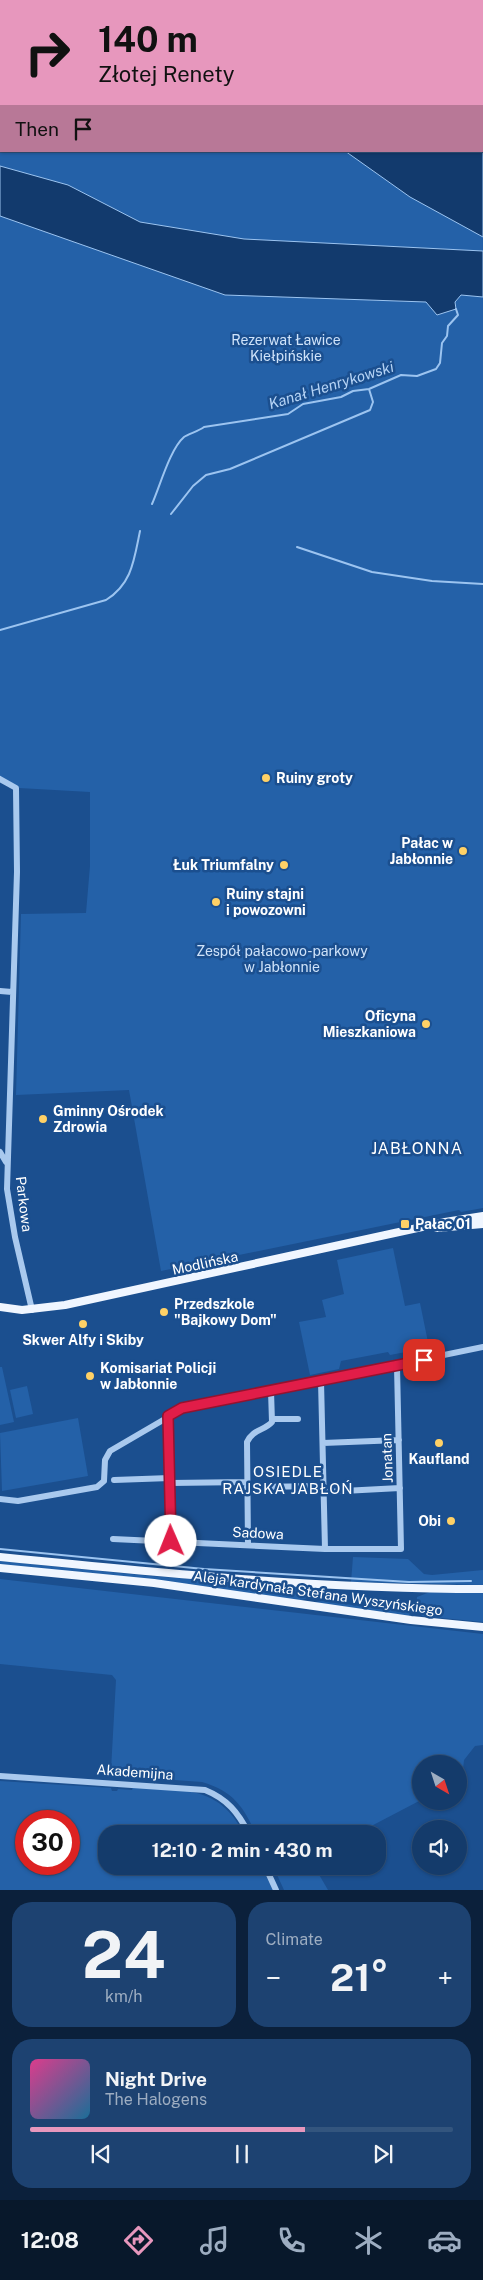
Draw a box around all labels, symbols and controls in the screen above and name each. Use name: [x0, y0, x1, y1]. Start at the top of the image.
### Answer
text: 140 m: [98, 19, 198, 60]
icon: right: [15, 20, 80, 85]
text: Złotej Renety: [98, 61, 235, 87]
icon: arrive: [69, 115, 97, 143]
text: Then: [15, 118, 59, 140]
park label: Rezerwat Ławice Kiełpińskie: [231, 332, 341, 364]
water label: Kanał Henrykowski: [266, 358, 396, 412]
place label: Ruiny groty: [276, 770, 353, 786]
marker: Ruiny groty: [260, 772, 272, 784]
place label: Pałac w Jabłonnie: [390, 835, 453, 867]
marker: Pałac w Jabłonnie: [457, 845, 469, 857]
place label: Łuk Triumfalny: [173, 857, 274, 873]
marker: Łuk Triumfalny: [278, 859, 290, 871]
place label: Ruiny stajni i powozowni: [226, 886, 306, 918]
marker: Ruiny stajni i powozowni: [210, 896, 222, 908]
park label: Zespół pałacowo-parkowy w Jabłonnie: [196, 943, 368, 975]
place label: Oficyna Mieszkaniowa: [323, 1008, 416, 1040]
marker: Oficyna Mieszkaniowa: [420, 1018, 432, 1030]
place label: Gminny Ośrodek Zdrowia: [53, 1103, 164, 1135]
marker: Gminny Ośrodek Zdrowia: [37, 1113, 49, 1125]
district label: JABŁONNA: [371, 1139, 463, 1158]
street label: Parkowa: [13, 1175, 35, 1233]
place label: Pałac 01: [415, 1216, 471, 1232]
marker: Pałac 01: [399, 1218, 411, 1230]
street label: Modlińska: [171, 1248, 239, 1278]
place label: Przedszkole "Bajkowy Dom": [174, 1296, 277, 1328]
marker: Przedszkole "Bajkowy Dom": [158, 1306, 170, 1318]
marker: Skwer Alfy i Skiby: [77, 1318, 89, 1330]
place label: Skwer Alfy i Skiby: [22, 1332, 144, 1348]
pin: [403, 1339, 445, 1381]
icon: arrive: [410, 1346, 438, 1374]
place label: Komisariat Policji w Jabłonnie: [100, 1360, 216, 1392]
marker: Komisariat Policji w Jabłonnie: [84, 1370, 96, 1382]
street label: Jonatan: [378, 1433, 396, 1483]
marker: Kaufland: [433, 1437, 445, 1449]
place label: Kaufland: [409, 1451, 469, 1467]
district label: OSIEDLE RAJSKA JABŁOŃ: [222, 1463, 354, 1497]
place label: Obi: [418, 1513, 441, 1529]
position arrow: [144, 1514, 196, 1566]
marker: Obi: [445, 1515, 457, 1527]
street label: Sadowa: [232, 1524, 284, 1542]
street label: Aleja kardynała Stefana Wyszyńskiego: [192, 1568, 444, 1618]
north arrow: [412, 1755, 468, 1810]
map controls: [412, 1755, 467, 1875]
street label: Akademijna: [96, 1761, 174, 1783]
speed limit sign: 30: [15, 1810, 80, 1875]
button: sound: [412, 1820, 467, 1875]
text: 12:10 · 2 min · 430 m: [152, 1839, 332, 1861]
text: 24: [82, 1916, 166, 1993]
text: Climate: [266, 1930, 323, 1949]
text: 21°: [330, 1955, 388, 2000]
text: −: [266, 1961, 281, 1994]
text: +: [437, 1961, 453, 1994]
text: km/h: [105, 1987, 143, 2006]
text: Night Drive: [105, 2068, 207, 2090]
text: The Halogens: [105, 2090, 207, 2109]
icon: previous: [87, 2140, 115, 2168]
icon: pause: [228, 2140, 256, 2168]
icon: next: [369, 2140, 397, 2168]
icon: directions: [121, 2223, 156, 2258]
icon: music: [197, 2223, 232, 2258]
icon: phone: [274, 2223, 309, 2258]
icon: climate: [351, 2223, 386, 2258]
icon: car: [427, 2223, 462, 2258]
text: 12:08: [21, 2227, 79, 2253]

